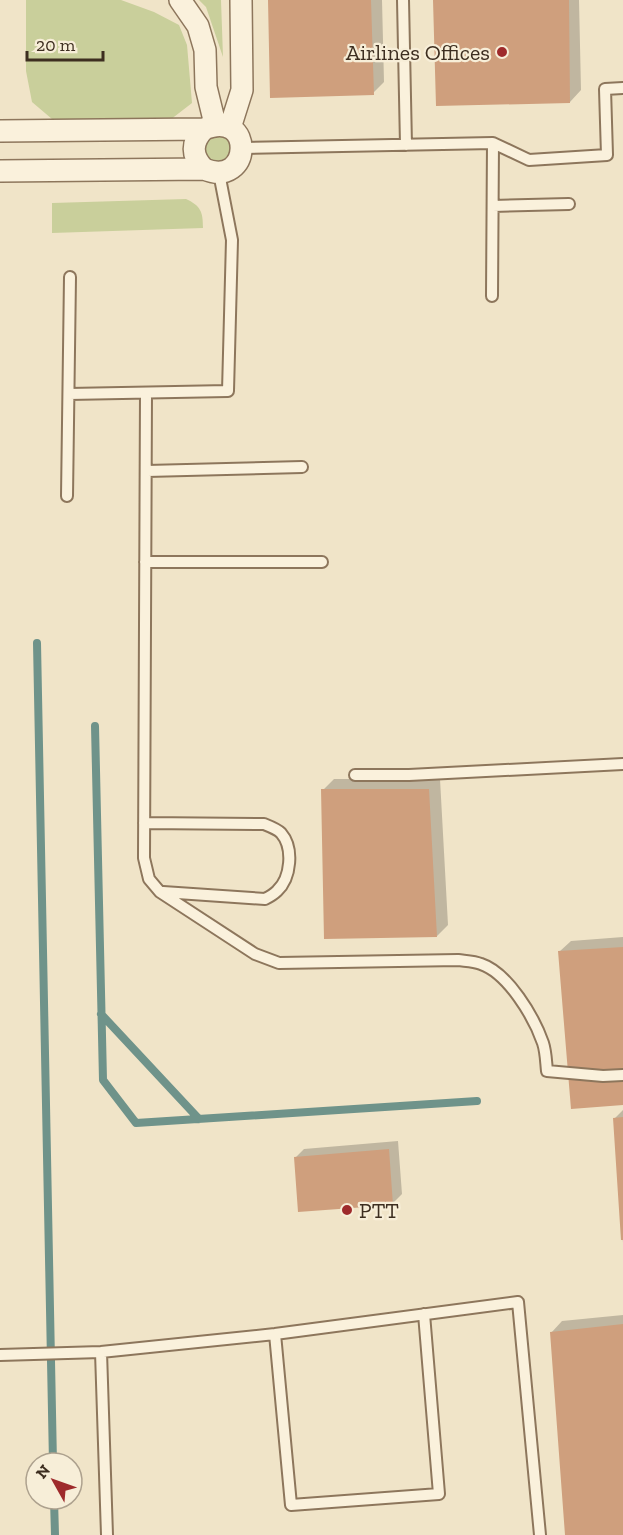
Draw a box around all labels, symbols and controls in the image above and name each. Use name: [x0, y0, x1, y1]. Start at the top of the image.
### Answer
scale bar: [27, 24, 104, 62]
text: 20 m: [36, 34, 76, 56]
place label: Airlines Offices: [346, 39, 490, 66]
marker: Airlines Offices: [495, 45, 509, 59]
place label: PTT: [359, 1197, 399, 1224]
marker: PTT: [340, 1203, 354, 1217]
north arrow: [24, 1451, 84, 1511]
text: N: [32, 1461, 54, 1482]

